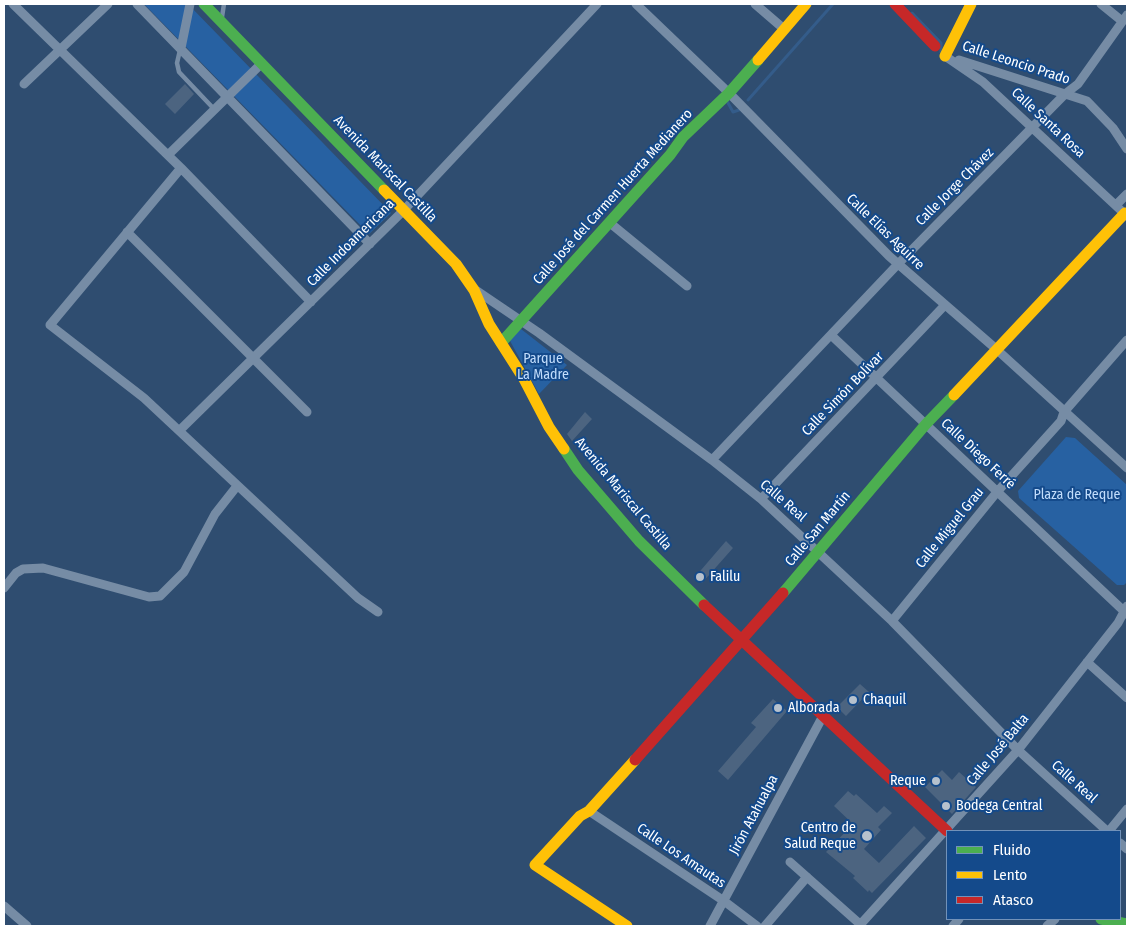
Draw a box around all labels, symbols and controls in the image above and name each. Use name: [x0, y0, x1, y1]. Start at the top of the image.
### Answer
street label: Calle Leoncio Prado: [960, 38, 1072, 88]
street label: Calle Santa Rosa: [1008, 85, 1088, 161]
street label: Calle José del Carmen Huerta Medianero: [530, 106, 696, 288]
street label: Avenida Mariscal Castilla: [330, 112, 440, 226]
street label: Calle Jorge Chávez: [913, 145, 997, 229]
street label: Calle Elías Aguirre: [843, 191, 927, 273]
street label: Calle Indoamericana: [304, 196, 398, 290]
street label: Calle Simón Bolívar: [799, 348, 887, 440]
park label: Parque La Madre: [517, 351, 569, 384]
street label: Calle Diego Ferré: [937, 415, 1019, 493]
street label: Avenida Mariscal Castilla: [571, 434, 675, 554]
street label: Calle Real: [756, 476, 810, 526]
street label: Calle Miguel Grau: [912, 484, 988, 572]
park label: Plaza de Reque: [1034, 487, 1120, 503]
street label: Calle San Martín: [782, 488, 854, 570]
place label: Falilu: [710, 569, 740, 585]
marker: Falilu: [694, 571, 706, 583]
place label: Chaquil: [863, 692, 906, 708]
marker: Chaquil: [847, 694, 859, 706]
place label: Alborada: [788, 700, 840, 716]
marker: Alborada: [772, 702, 784, 714]
street label: Calle José Balta: [963, 711, 1033, 789]
street label: Calle Real: [1048, 757, 1100, 807]
street label: Jirón Atahualpa: [726, 772, 782, 858]
place label: Reque: [890, 773, 926, 789]
marker: Reque: [930, 775, 942, 787]
place label: Bodega Central: [956, 798, 1042, 814]
marker: Bodega Central: [940, 800, 952, 812]
street label: Calle Los Amautas: [633, 820, 729, 892]
place label: Centro de Salud Reque: [784, 820, 856, 852]
marker: Centro de Salud Reque: [860, 829, 874, 843]
legend: [946, 830, 1121, 920]
text: Fluido: [993, 841, 1031, 859]
text: Lento: [993, 866, 1027, 884]
text: Atasco: [993, 891, 1033, 909]

